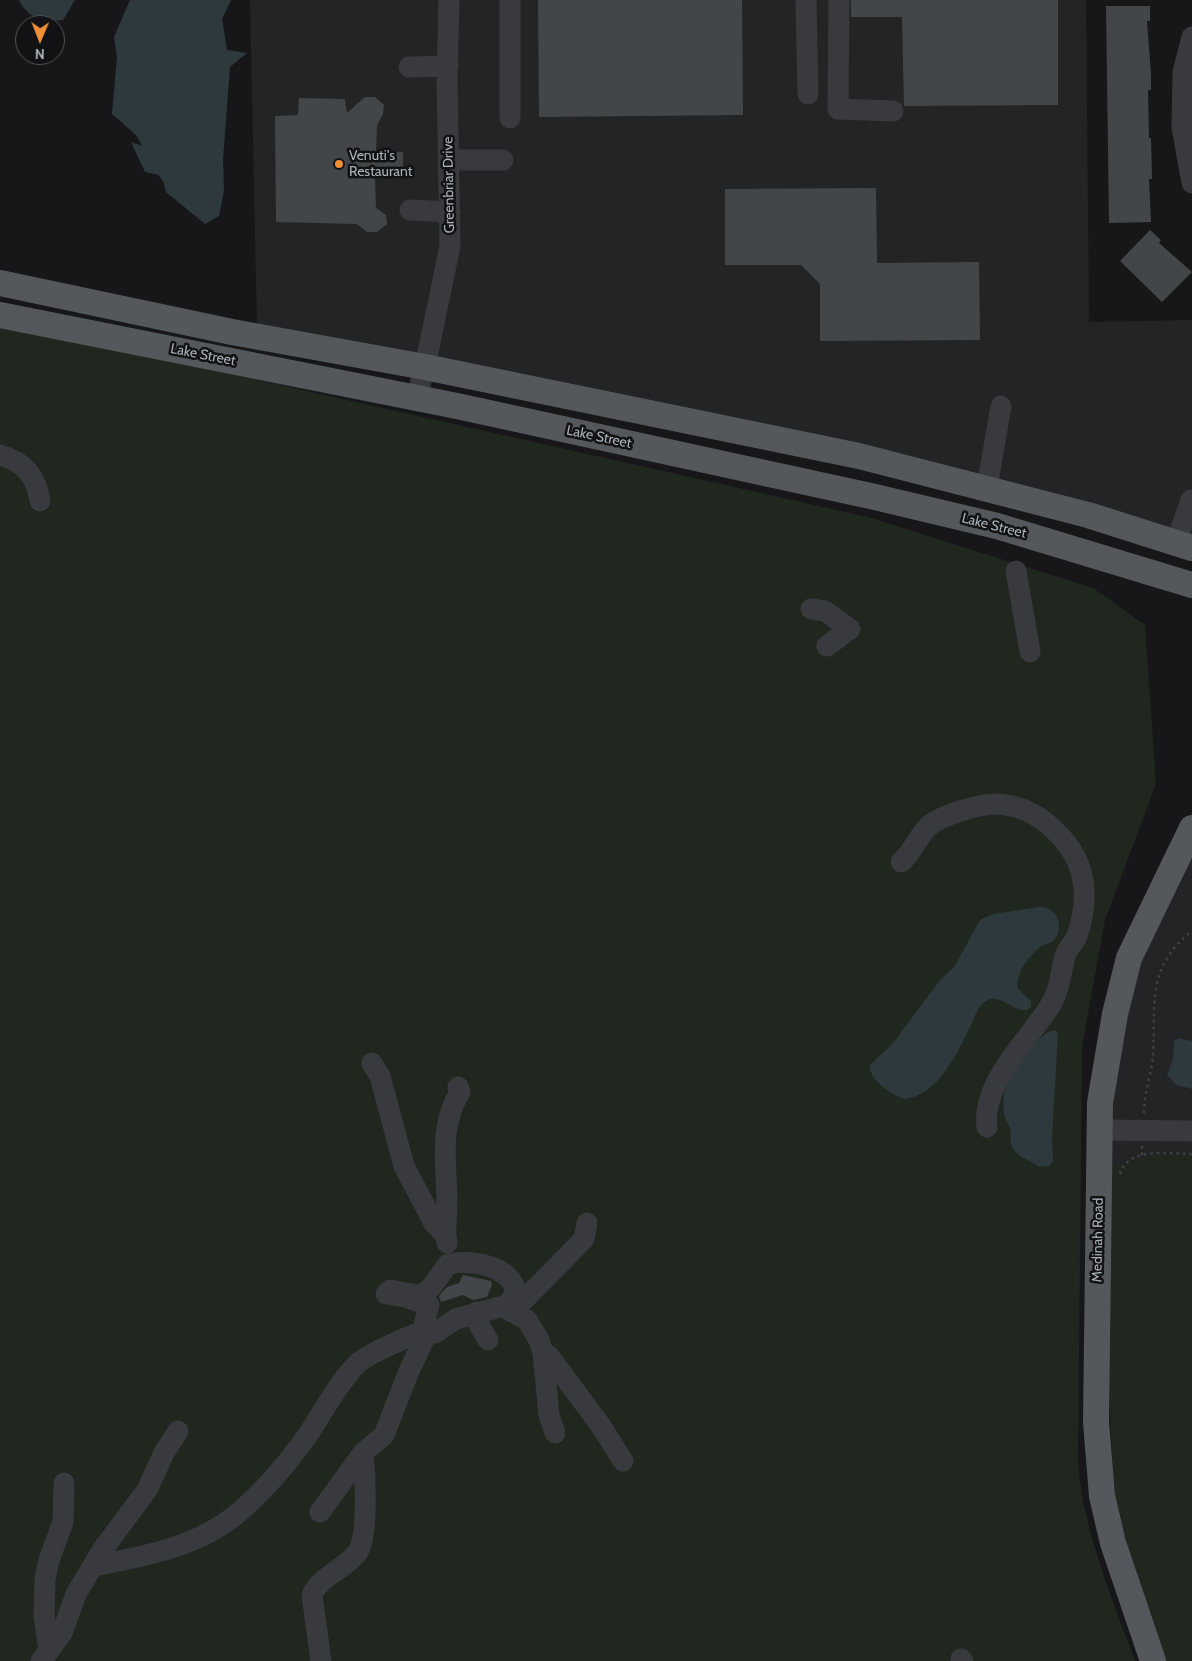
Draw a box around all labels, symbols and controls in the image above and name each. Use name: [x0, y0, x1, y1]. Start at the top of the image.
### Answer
north arrow: [15, 15, 65, 65]
text: N: [35, 45, 45, 63]
street label: Greenbriar Drive: [440, 137, 458, 233]
place label: Venuti's Restaurant: [349, 148, 412, 180]
marker: Venuti's Restaurant: [333, 158, 345, 170]
street label: Lake Street: [169, 340, 237, 370]
street label: Lake Street: [565, 422, 633, 452]
street label: Lake Street: [960, 510, 1028, 542]
street label: Medinah Road: [1089, 1197, 1107, 1283]

